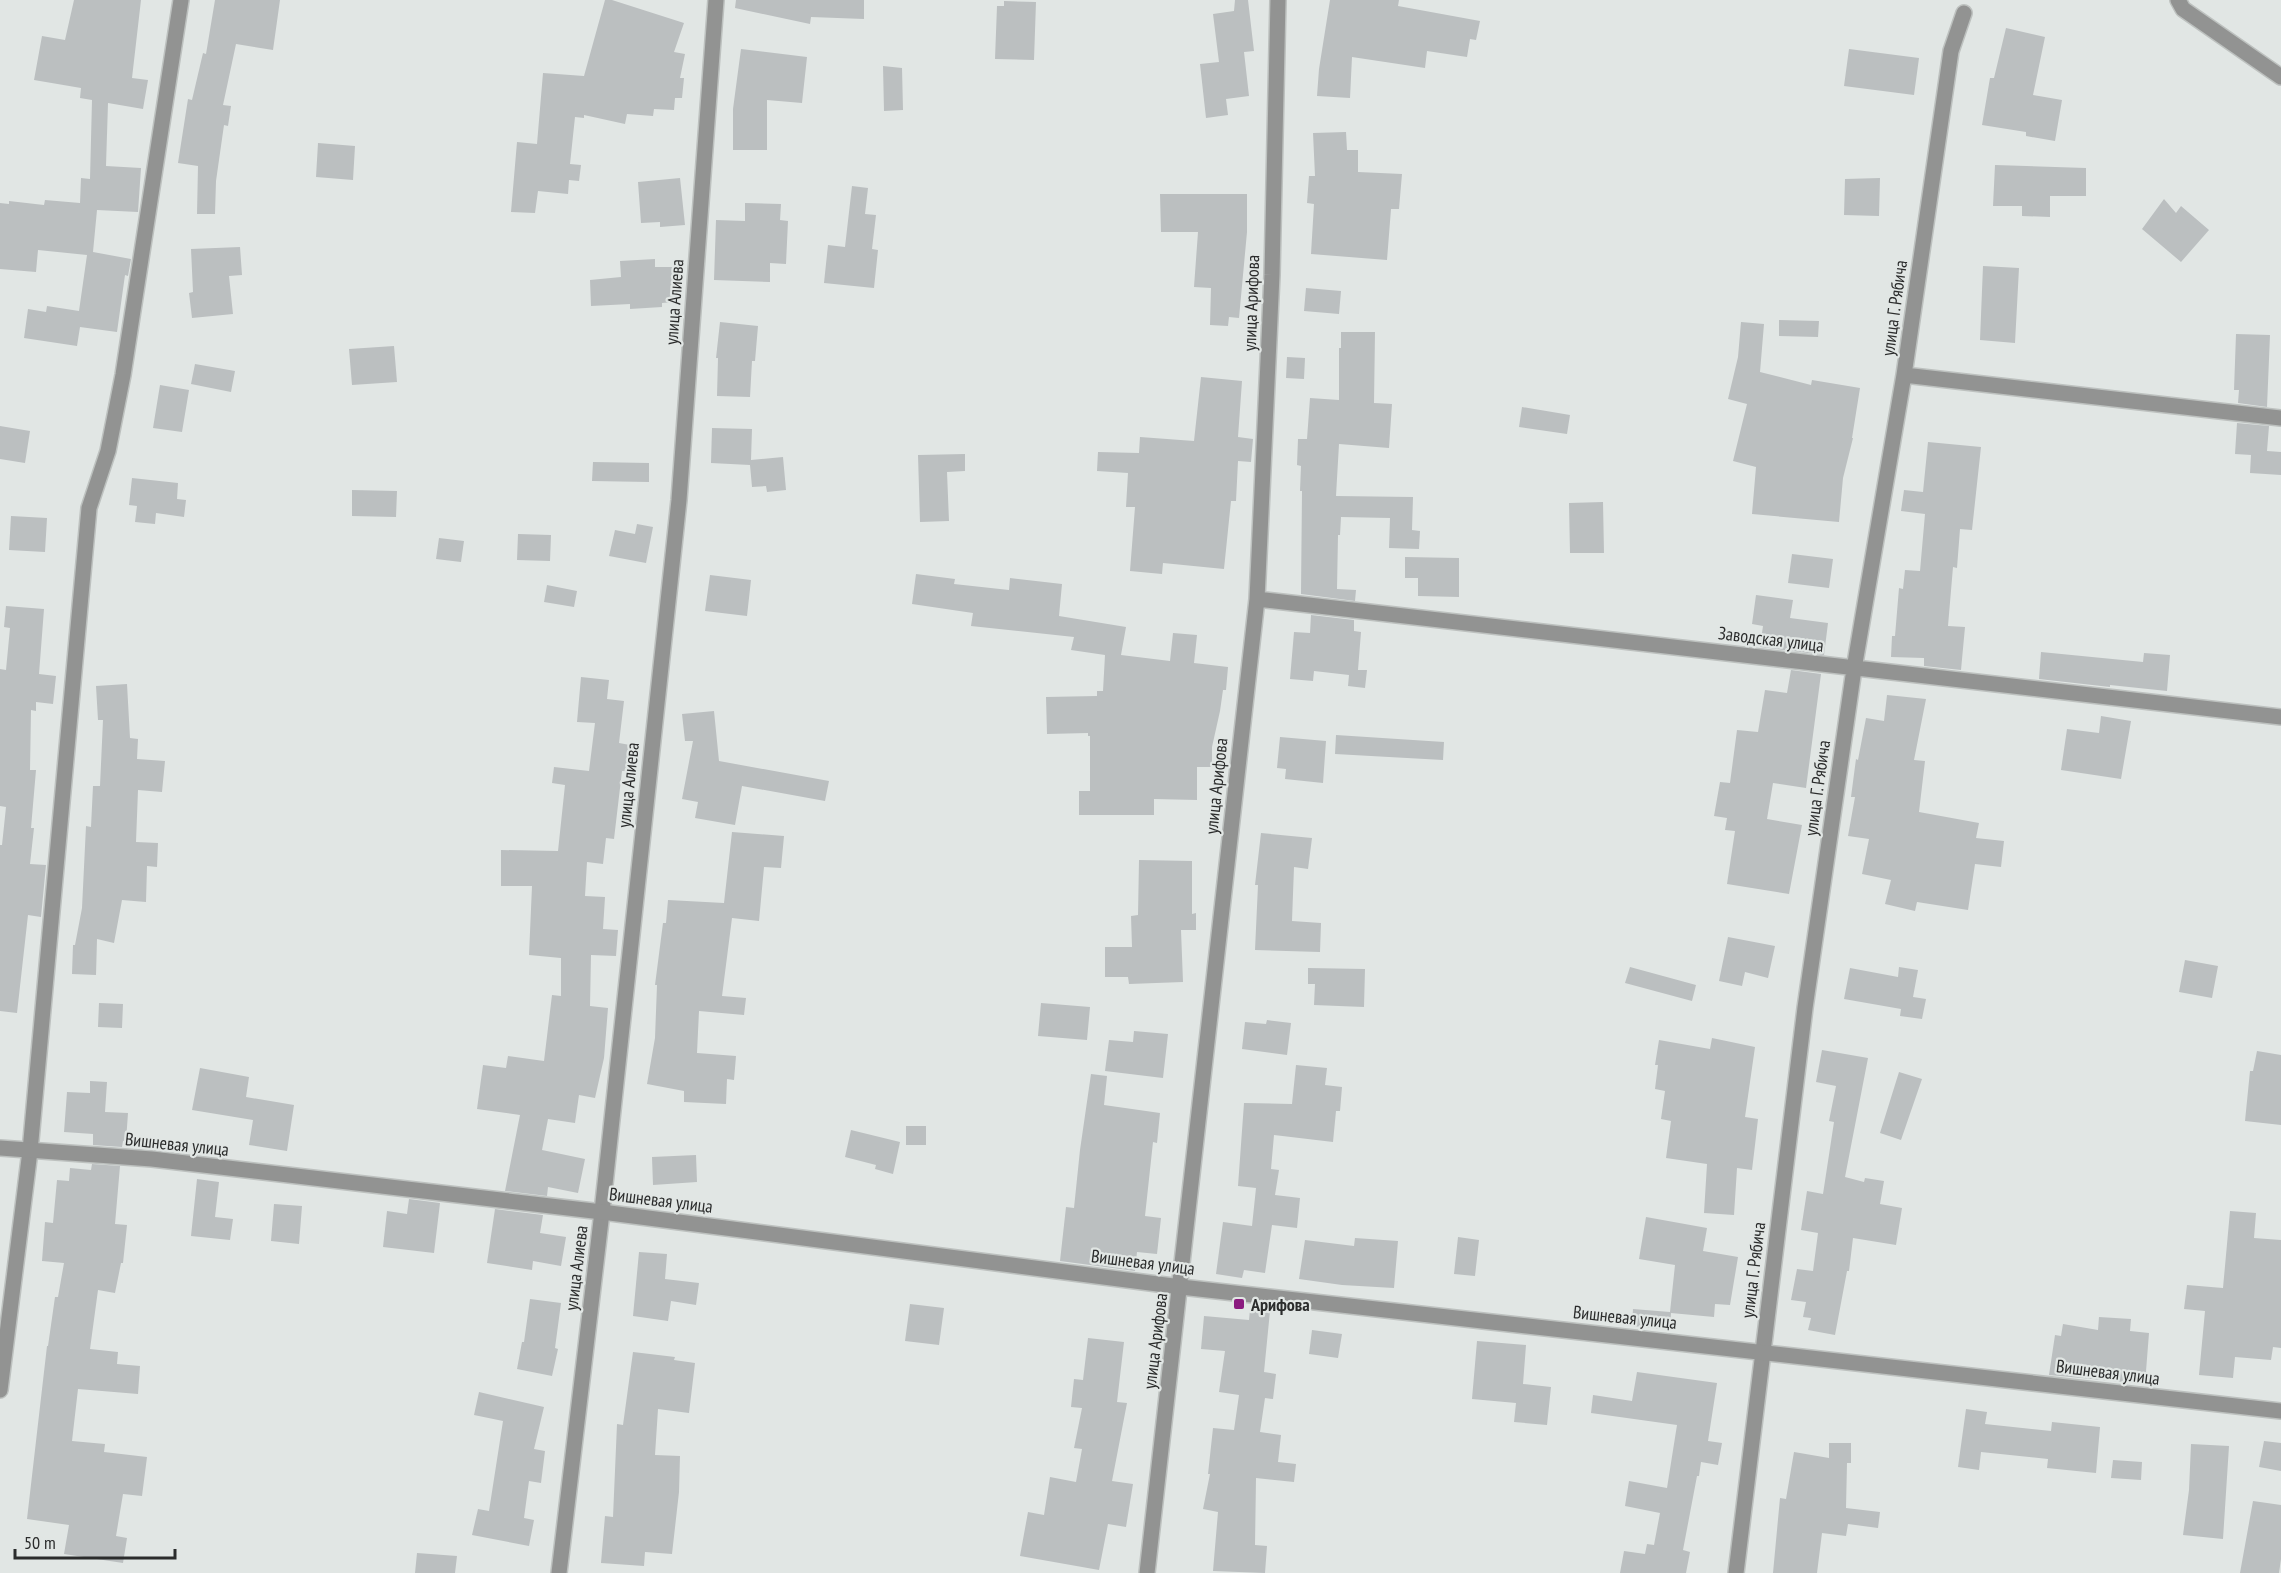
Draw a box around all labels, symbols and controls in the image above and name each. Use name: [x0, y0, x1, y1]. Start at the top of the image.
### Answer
street label: улица Арифова: [1238, 254, 1264, 352]
street label: улица Алиева: [660, 258, 688, 346]
street label: улица Г. Рябича: [1876, 259, 1912, 357]
street label: Заводская улица: [1717, 621, 1825, 657]
street label: улица Арифова: [1200, 737, 1232, 835]
street label: улица Г. Рябича: [1799, 739, 1835, 837]
street label: улица Алиева: [612, 741, 644, 829]
street label: Вишневая улица: [124, 1127, 230, 1161]
street label: Вишневая улица: [608, 1182, 714, 1218]
street label: улица Г. Рябича: [1736, 1221, 1770, 1319]
street label: улица Алиева: [559, 1224, 593, 1312]
street label: Вишневая улица: [1090, 1244, 1196, 1280]
street label: улица Арифова: [1138, 1292, 1172, 1390]
place label: Арифова: [1250, 1293, 1310, 1316]
marker: Арифова: [1232, 1297, 1246, 1311]
street label: Вишневая улица: [1572, 1300, 1678, 1334]
street label: Вишневая улица: [2055, 1354, 2161, 1390]
scale bar: [15, 1522, 176, 1560]
text: 50 m: [24, 1531, 56, 1554]

